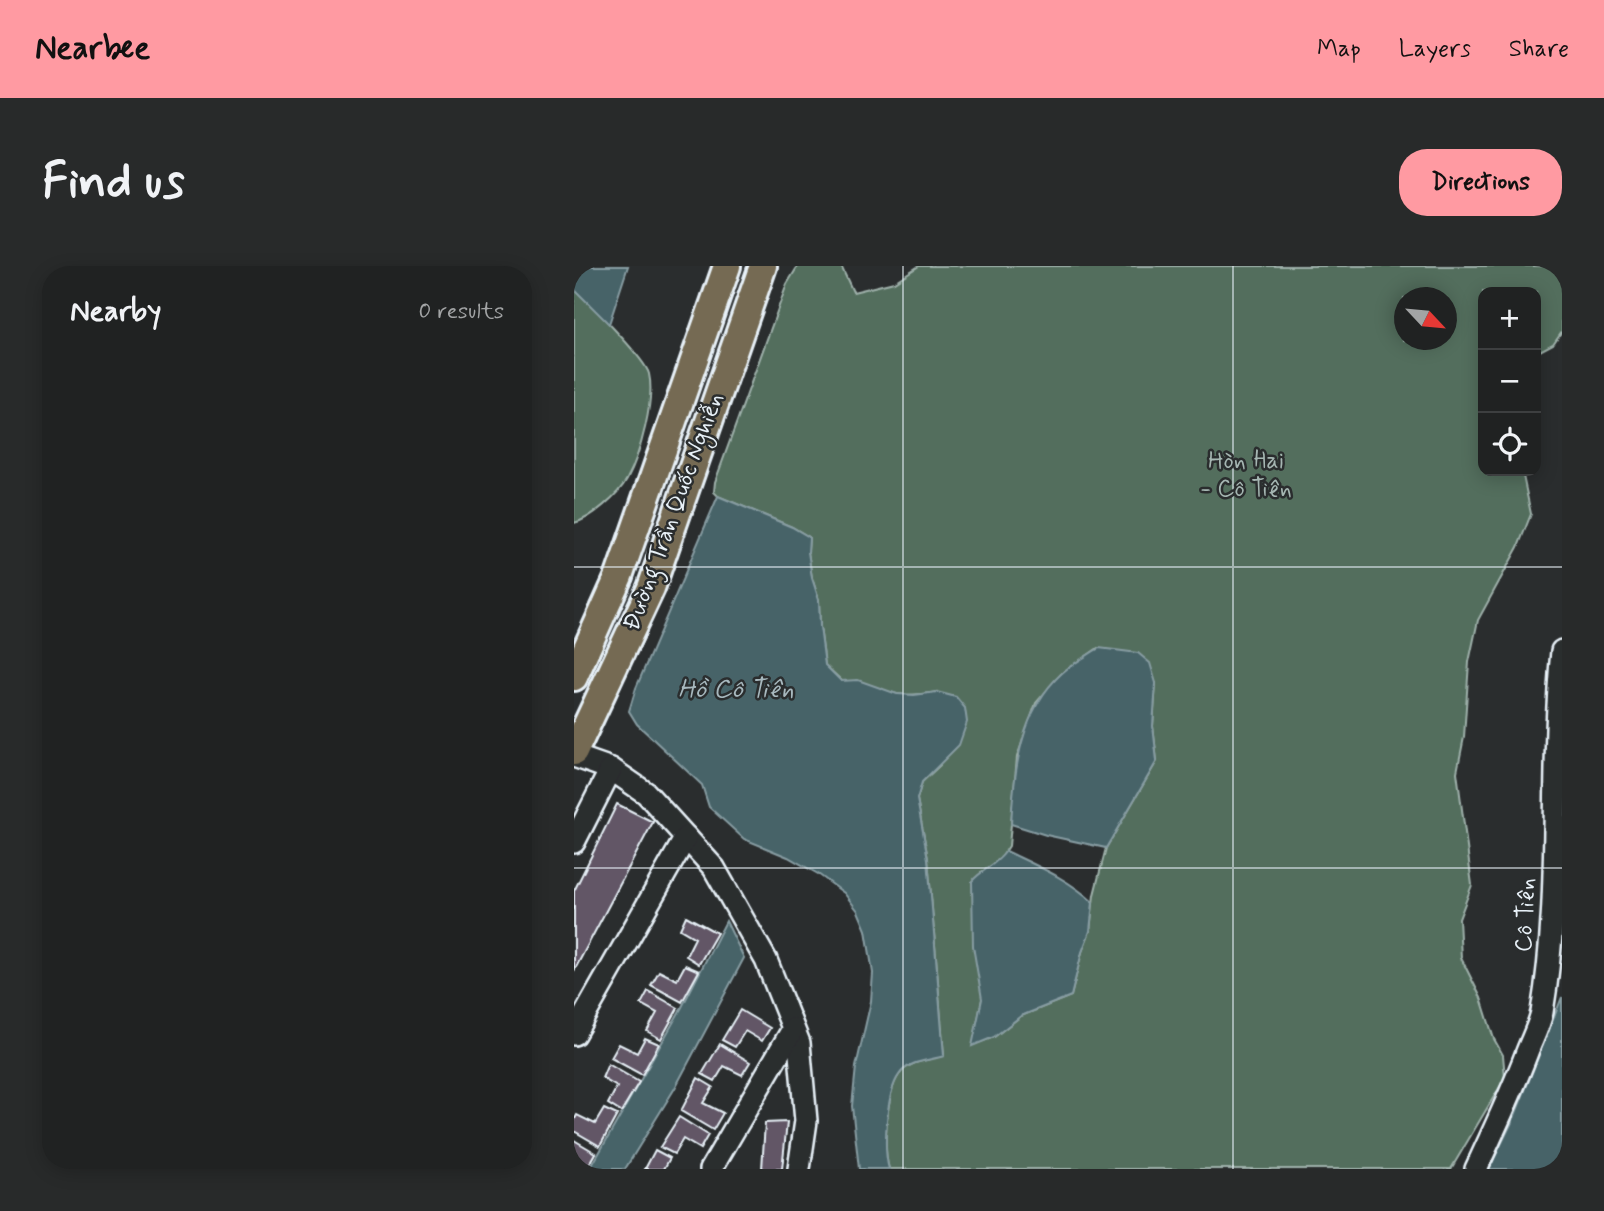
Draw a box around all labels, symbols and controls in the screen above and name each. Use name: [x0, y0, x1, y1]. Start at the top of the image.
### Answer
text: Nearbee: [35, 27, 150, 71]
text: Map: [1317, 34, 1361, 65]
text: Layers: [1399, 34, 1471, 65]
text: Share: [1509, 34, 1569, 65]
button: Directions: [1399, 149, 1562, 216]
text: Find us: [42, 150, 185, 215]
north arrow: [1394, 287, 1457, 350]
map controls: [1478, 287, 1541, 476]
button: +: [1478, 287, 1541, 350]
text: Nearby: [70, 292, 161, 331]
text: 0 results: [418, 297, 504, 327]
button: −: [1478, 350, 1541, 413]
street label: Đường Trần Quốc Nghiễn: [617, 389, 734, 636]
button: locate: [1478, 413, 1541, 476]
park label: Hòn Hai - Cô Tiên: [1200, 446, 1292, 505]
water label: Hồ Cô Tiên: [678, 673, 794, 707]
street label: Cô Tiên: [1509, 877, 1543, 953]

